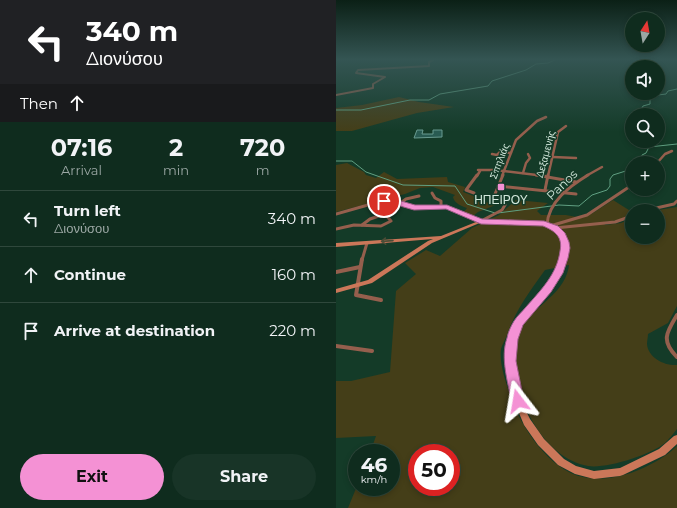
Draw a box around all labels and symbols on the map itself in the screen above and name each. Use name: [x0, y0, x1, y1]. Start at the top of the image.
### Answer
north arrow: [625, 12, 665, 52]
street label: Δεξαμενής: [533, 129, 558, 179]
street label: Σπηλιάς: [487, 141, 512, 181]
street label: Panos: [543, 166, 580, 203]
marker: ΗΠΕΙΡΟΥ: [496, 182, 506, 192]
pin: [367, 184, 401, 218]
place label: ΗΠΕΙΡΟΥ: [474, 192, 528, 207]
one-way arrow: [381, 238, 394, 245]
position arrow: [497, 380, 539, 422]
speed limit sign: 50: [408, 444, 460, 496]

